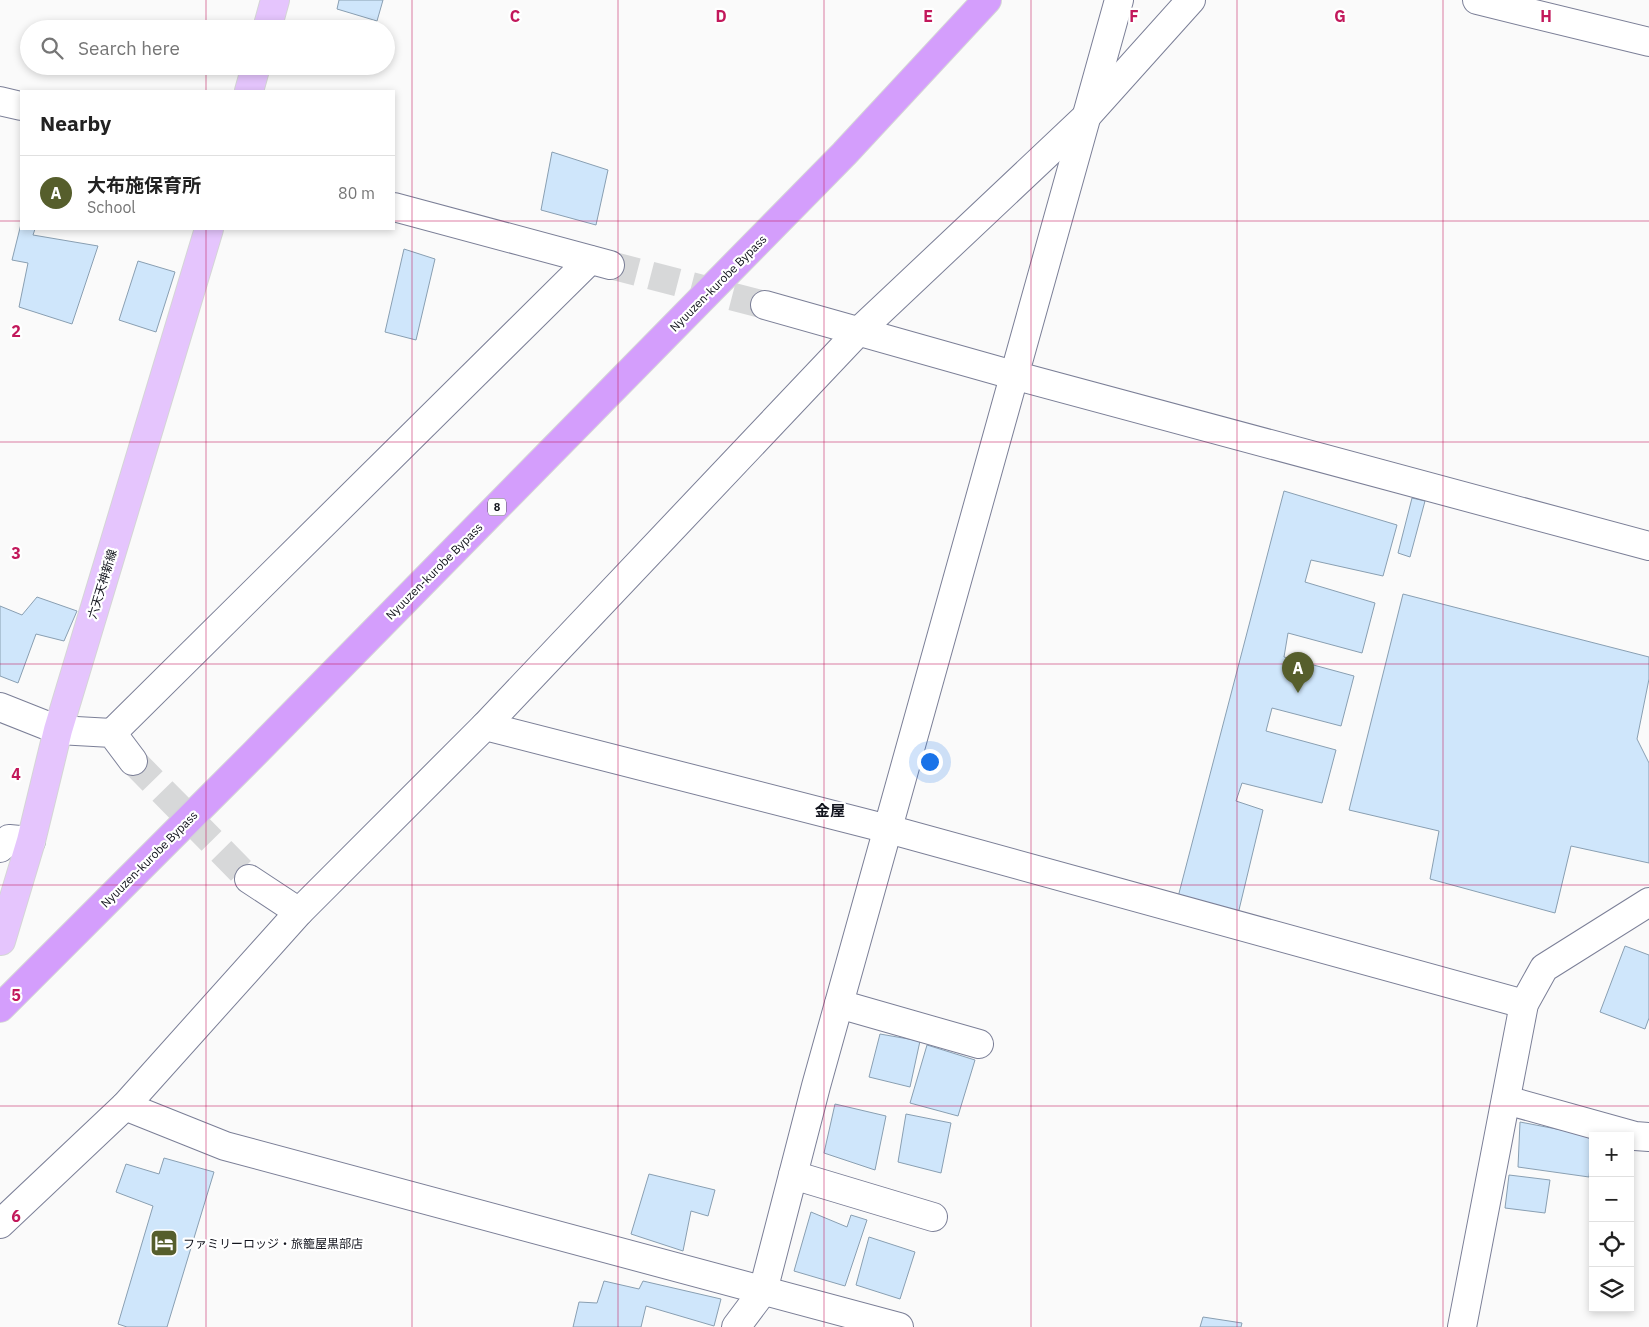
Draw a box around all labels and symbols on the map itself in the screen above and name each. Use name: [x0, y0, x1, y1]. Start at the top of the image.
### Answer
text: C: [510, 6, 520, 26]
text: D: [715, 6, 727, 26]
text: E: [923, 6, 933, 26]
text: F: [1129, 6, 1139, 26]
text: G: [1334, 6, 1346, 26]
text: H: [1540, 6, 1552, 26]
street label: Nyuuzen-kurobe Bypass: [666, 231, 770, 335]
text: 2: [11, 321, 21, 341]
road number: 8: [488, 498, 506, 516]
street label: Nyuuzen-kurobe Bypass: [382, 519, 486, 623]
text: 3: [11, 543, 21, 563]
street label: 六天天神新線: [84, 547, 120, 621]
pin: A: [1282, 652, 1314, 693]
your location: [917, 749, 943, 775]
text: 4: [11, 764, 21, 784]
district label: 金屋: [815, 801, 845, 820]
street label: Nyuuzen-kurobe Bypass: [97, 807, 201, 911]
text: 5: [11, 985, 21, 1005]
text: 6: [11, 1206, 21, 1226]
hotel icon: ファミリーロッジ・旅籠屋黒部店: [149, 1228, 179, 1258]
place label: ファミリーロッジ・旅籠屋黒部店: [183, 1236, 363, 1251]

